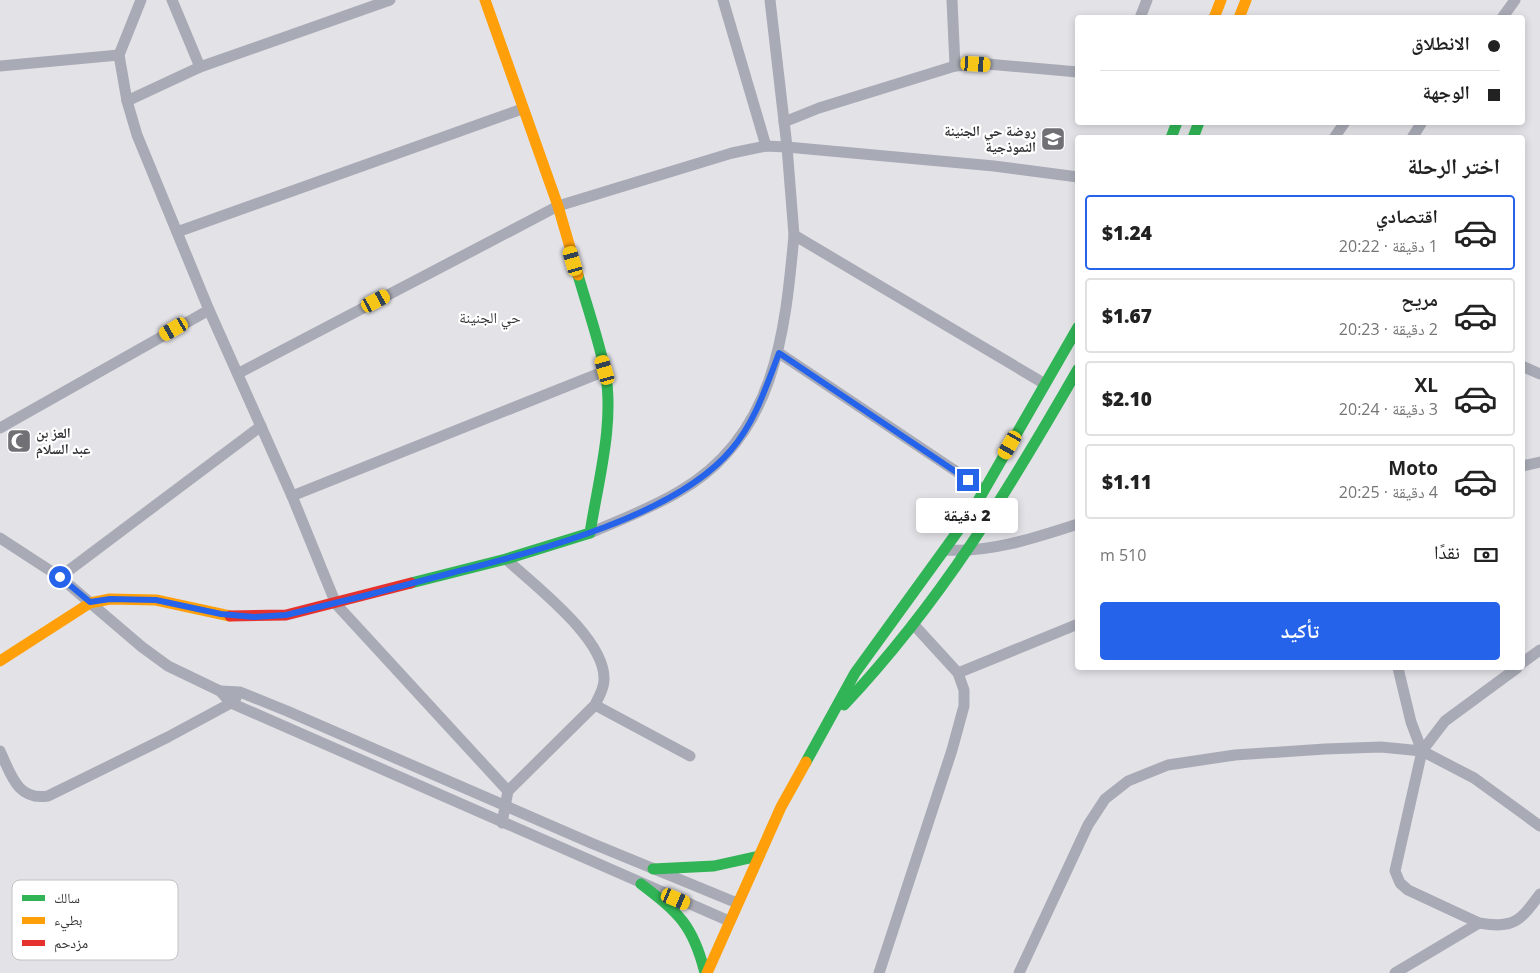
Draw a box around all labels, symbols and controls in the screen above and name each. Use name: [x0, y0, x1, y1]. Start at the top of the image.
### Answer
text: الانطلاق: [1411, 30, 1470, 56]
car: [960, 56, 991, 72]
text: الوجهة: [1422, 79, 1470, 105]
place label: روضة حي الجنينة النموذجية: [944, 121, 1036, 156]
school or university icon: روضة حي الجنينة النموذجية: [1040, 126, 1066, 152]
text: اختر الرحلة: [1408, 150, 1500, 180]
text: اقتصادي: [1376, 203, 1438, 229]
icon: car: [1453, 210, 1498, 255]
text: $1.24: [1102, 220, 1152, 246]
text: 1 دقيقة · 20:22: [1339, 235, 1438, 257]
car: [561, 245, 584, 277]
text: مريح: [1401, 286, 1438, 312]
car: [359, 287, 392, 315]
icon: car: [1453, 293, 1498, 338]
text: $1.67: [1102, 303, 1152, 329]
district label: حي الجنينة: [459, 307, 521, 330]
car: [157, 315, 190, 343]
text: 2 دقيقة · 20:23: [1339, 318, 1438, 340]
car: [593, 354, 616, 386]
text: XL: [1415, 372, 1438, 398]
icon: car: [1453, 376, 1498, 421]
text: $2.10: [1102, 386, 1152, 412]
text: 3 دقيقة · 20:24: [1339, 398, 1438, 420]
place label: العز بن عبد السلام: [36, 423, 90, 459]
mosque icon: العز بن عبد السلام: [6, 428, 32, 454]
car: [996, 428, 1023, 462]
text: Moto: [1388, 455, 1438, 481]
icon: car: [1453, 459, 1498, 504]
route end: [957, 469, 979, 491]
text: $1.11: [1102, 469, 1152, 495]
text: 4 دقيقة · 20:25: [1339, 481, 1438, 503]
callout: 2 دقيقة: [917, 498, 1019, 532]
text: 2 دقيقة: [943, 504, 991, 526]
text: نقدًا: [1434, 539, 1460, 565]
icon: cash: [1472, 541, 1500, 569]
text: 510 m: [1100, 544, 1146, 566]
route start: [49, 566, 71, 588]
button: تأكيد: [1100, 602, 1500, 660]
legend: [12, 880, 178, 960]
car: [659, 886, 692, 912]
text: سالك: [54, 888, 80, 907]
text: بطيء: [54, 910, 83, 932]
text: مزدحم: [54, 933, 88, 953]

